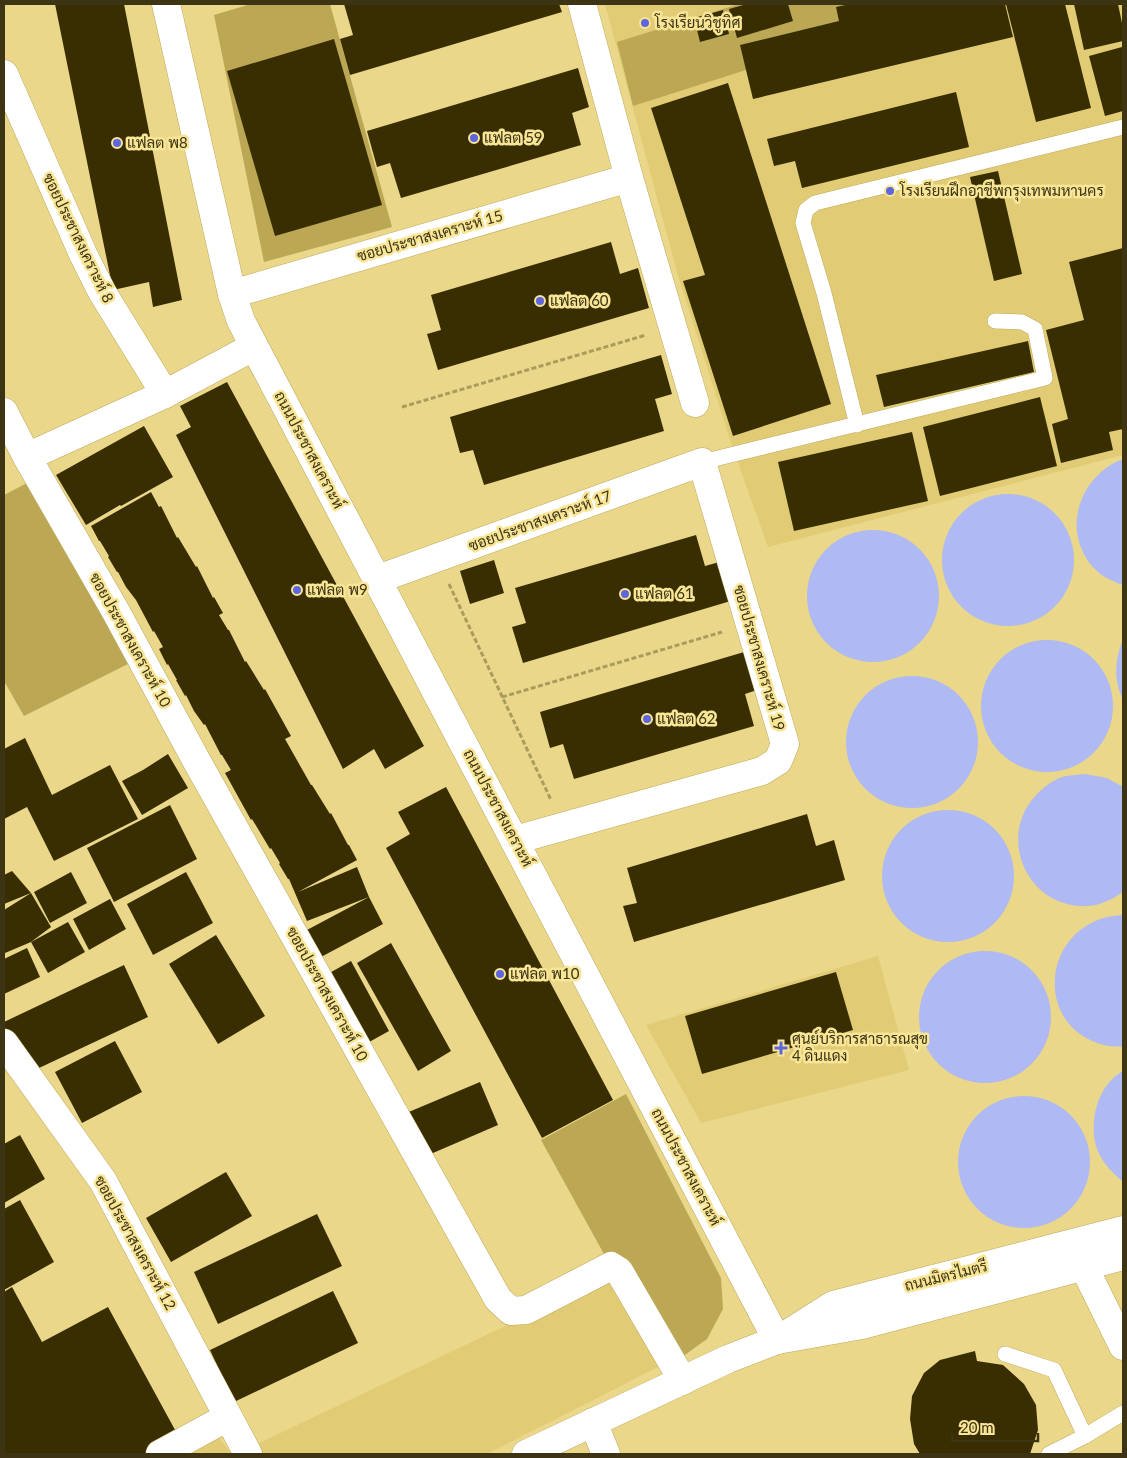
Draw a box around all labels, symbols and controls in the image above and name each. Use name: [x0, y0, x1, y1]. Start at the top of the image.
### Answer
place label: โรงเรียนวิชูทิศ: [654, 13, 740, 33]
marker: โรงเรียนวิชูทิศ: [639, 17, 651, 29]
place label: แฟลต 59: [484, 128, 543, 146]
marker: แฟลต 59: [468, 132, 480, 144]
place label: แฟลต พ8: [127, 133, 188, 151]
marker: แฟลต พ8: [111, 137, 123, 149]
street label: ซอยประชาสงเคราะห์ 8: [40, 170, 118, 305]
place label: โรงเรียนฝึกอาชีพกรุงเทพมหานคร: [899, 181, 1104, 202]
marker: โรงเรียนฝึกอาชีพกรุงเทพมหานคร: [884, 185, 896, 197]
street label: ซอยประชาสงเคราะห์ 15: [355, 206, 505, 264]
place label: แฟลต 60: [550, 291, 609, 309]
marker: แฟลต 60: [534, 295, 546, 307]
street label: ถนนประชาสงเคราะห์: [271, 388, 348, 511]
street label: ซอยประชาสงเคราะห์ 17: [466, 486, 614, 554]
street label: ซอยประชาสงเคราะห์ 10: [86, 569, 175, 710]
place label: แฟลต พ9: [307, 580, 368, 598]
street label: ซอยประชาสงเคราะห์ 19: [731, 583, 789, 733]
marker: แฟลต พ9: [291, 584, 303, 596]
place label: แฟลต 61: [635, 584, 694, 602]
marker: แฟลต 61: [619, 588, 631, 600]
place label: แฟลต 62: [657, 709, 716, 727]
marker: แฟลต 62: [641, 713, 653, 725]
street label: ถนนประชาสงเคราะห์: [460, 746, 537, 869]
street label: ซอยประชาสงเคราะห์ 10: [283, 923, 372, 1064]
place label: แฟลต พ10: [510, 964, 580, 982]
marker: แฟลต พ10: [494, 968, 506, 980]
place label: ศูนย์บริการสาธารณสุข 4 ดินแดง: [792, 1029, 928, 1064]
marker: ศูนย์บริการสาธารณสุข 4 ดินแดง: [774, 1041, 788, 1055]
street label: ถนนประชาสงเคราะห์: [648, 1105, 725, 1228]
street label: ซอยประชาสงเคราะห์ 12: [91, 1172, 180, 1313]
street label: ถนนมิตรไมตรี: [902, 1256, 989, 1294]
scale bar: [952, 1410, 1038, 1442]
text: 20 m: [960, 1418, 994, 1436]

